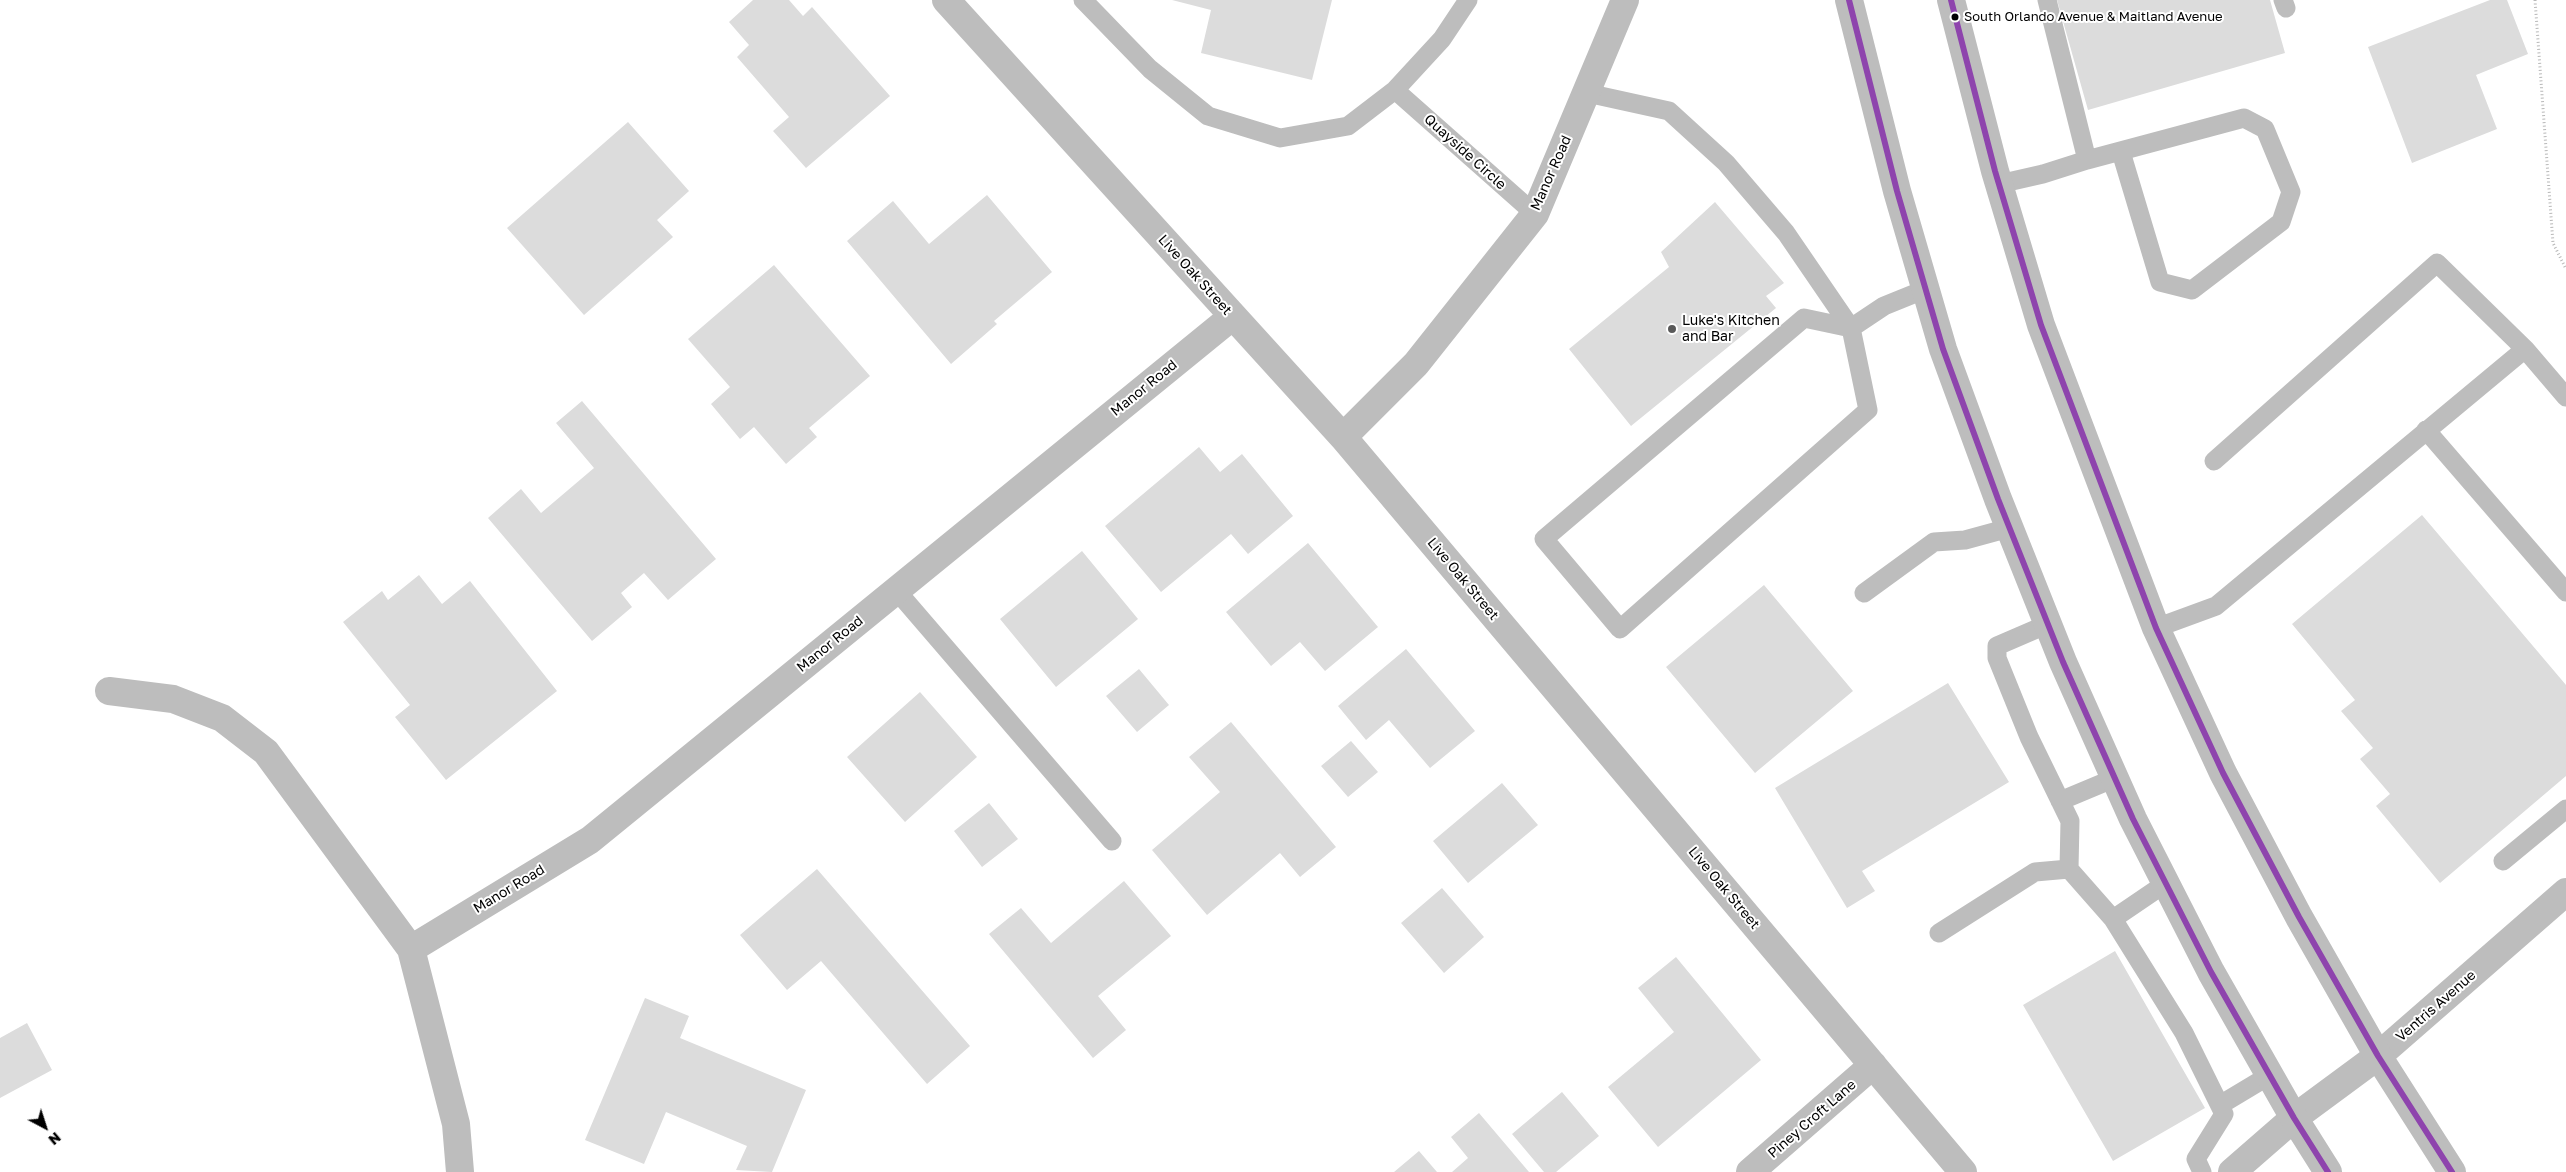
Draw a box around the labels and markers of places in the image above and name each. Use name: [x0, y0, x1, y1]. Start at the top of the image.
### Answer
place label: South Orlando Avenue & Maitland Avenue: [1964, 9, 2223, 25]
marker: South Orlando Avenue & Maitland Avenue: [1950, 12, 1960, 22]
place label: Luke's Kitchen and Bar: [1682, 313, 1780, 346]
marker: Luke's Kitchen and Bar: [1666, 323, 1678, 335]

